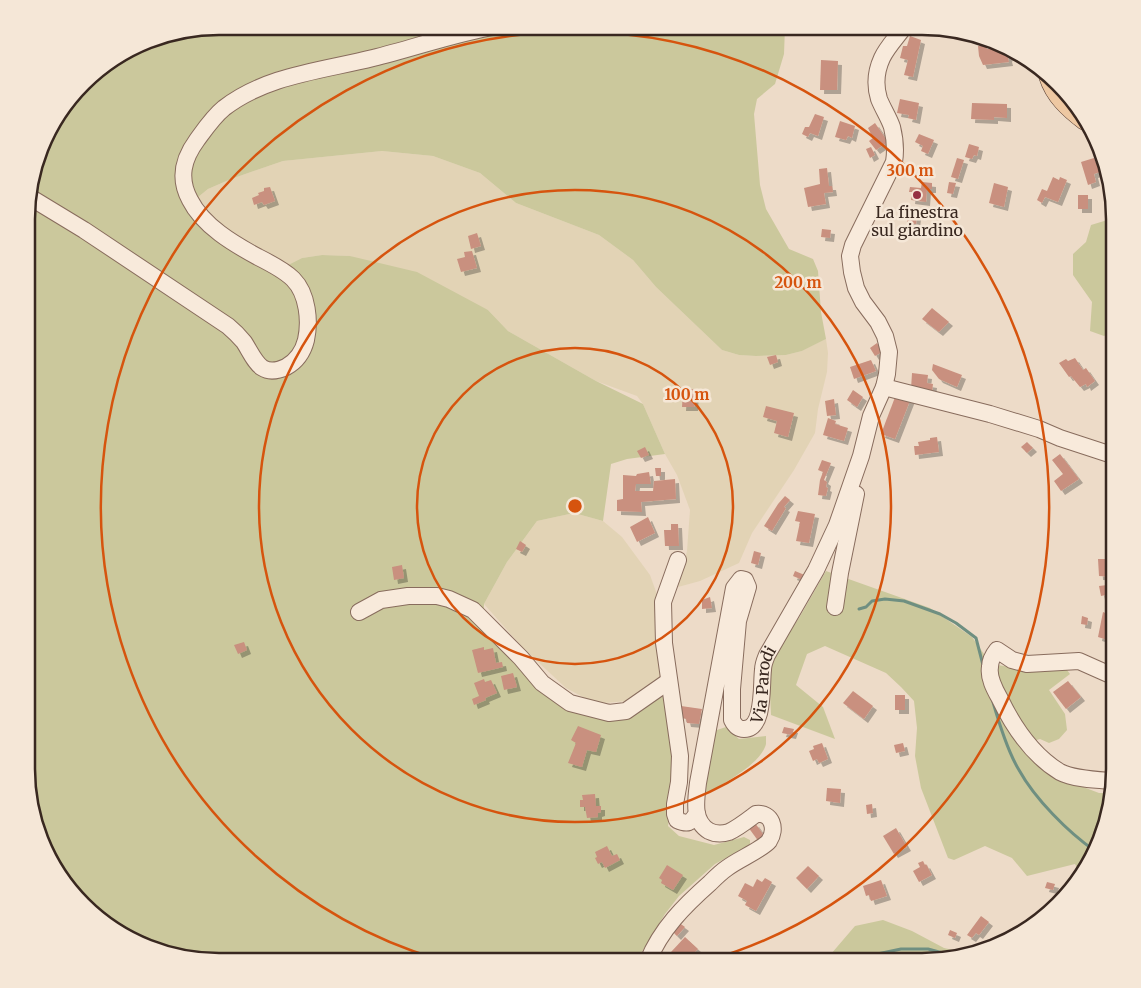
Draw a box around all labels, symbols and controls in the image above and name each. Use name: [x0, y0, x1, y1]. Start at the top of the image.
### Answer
text: 300 m: [886, 161, 934, 180]
marker: La finestra sul giardino: [911, 189, 923, 201]
place label: La finestra sul giardino: [871, 202, 963, 240]
text: 200 m: [774, 273, 822, 292]
text: 100 m: [665, 385, 709, 404]
centre of rings: [566, 497, 584, 515]
street label: Via Parodi: [746, 642, 780, 727]

